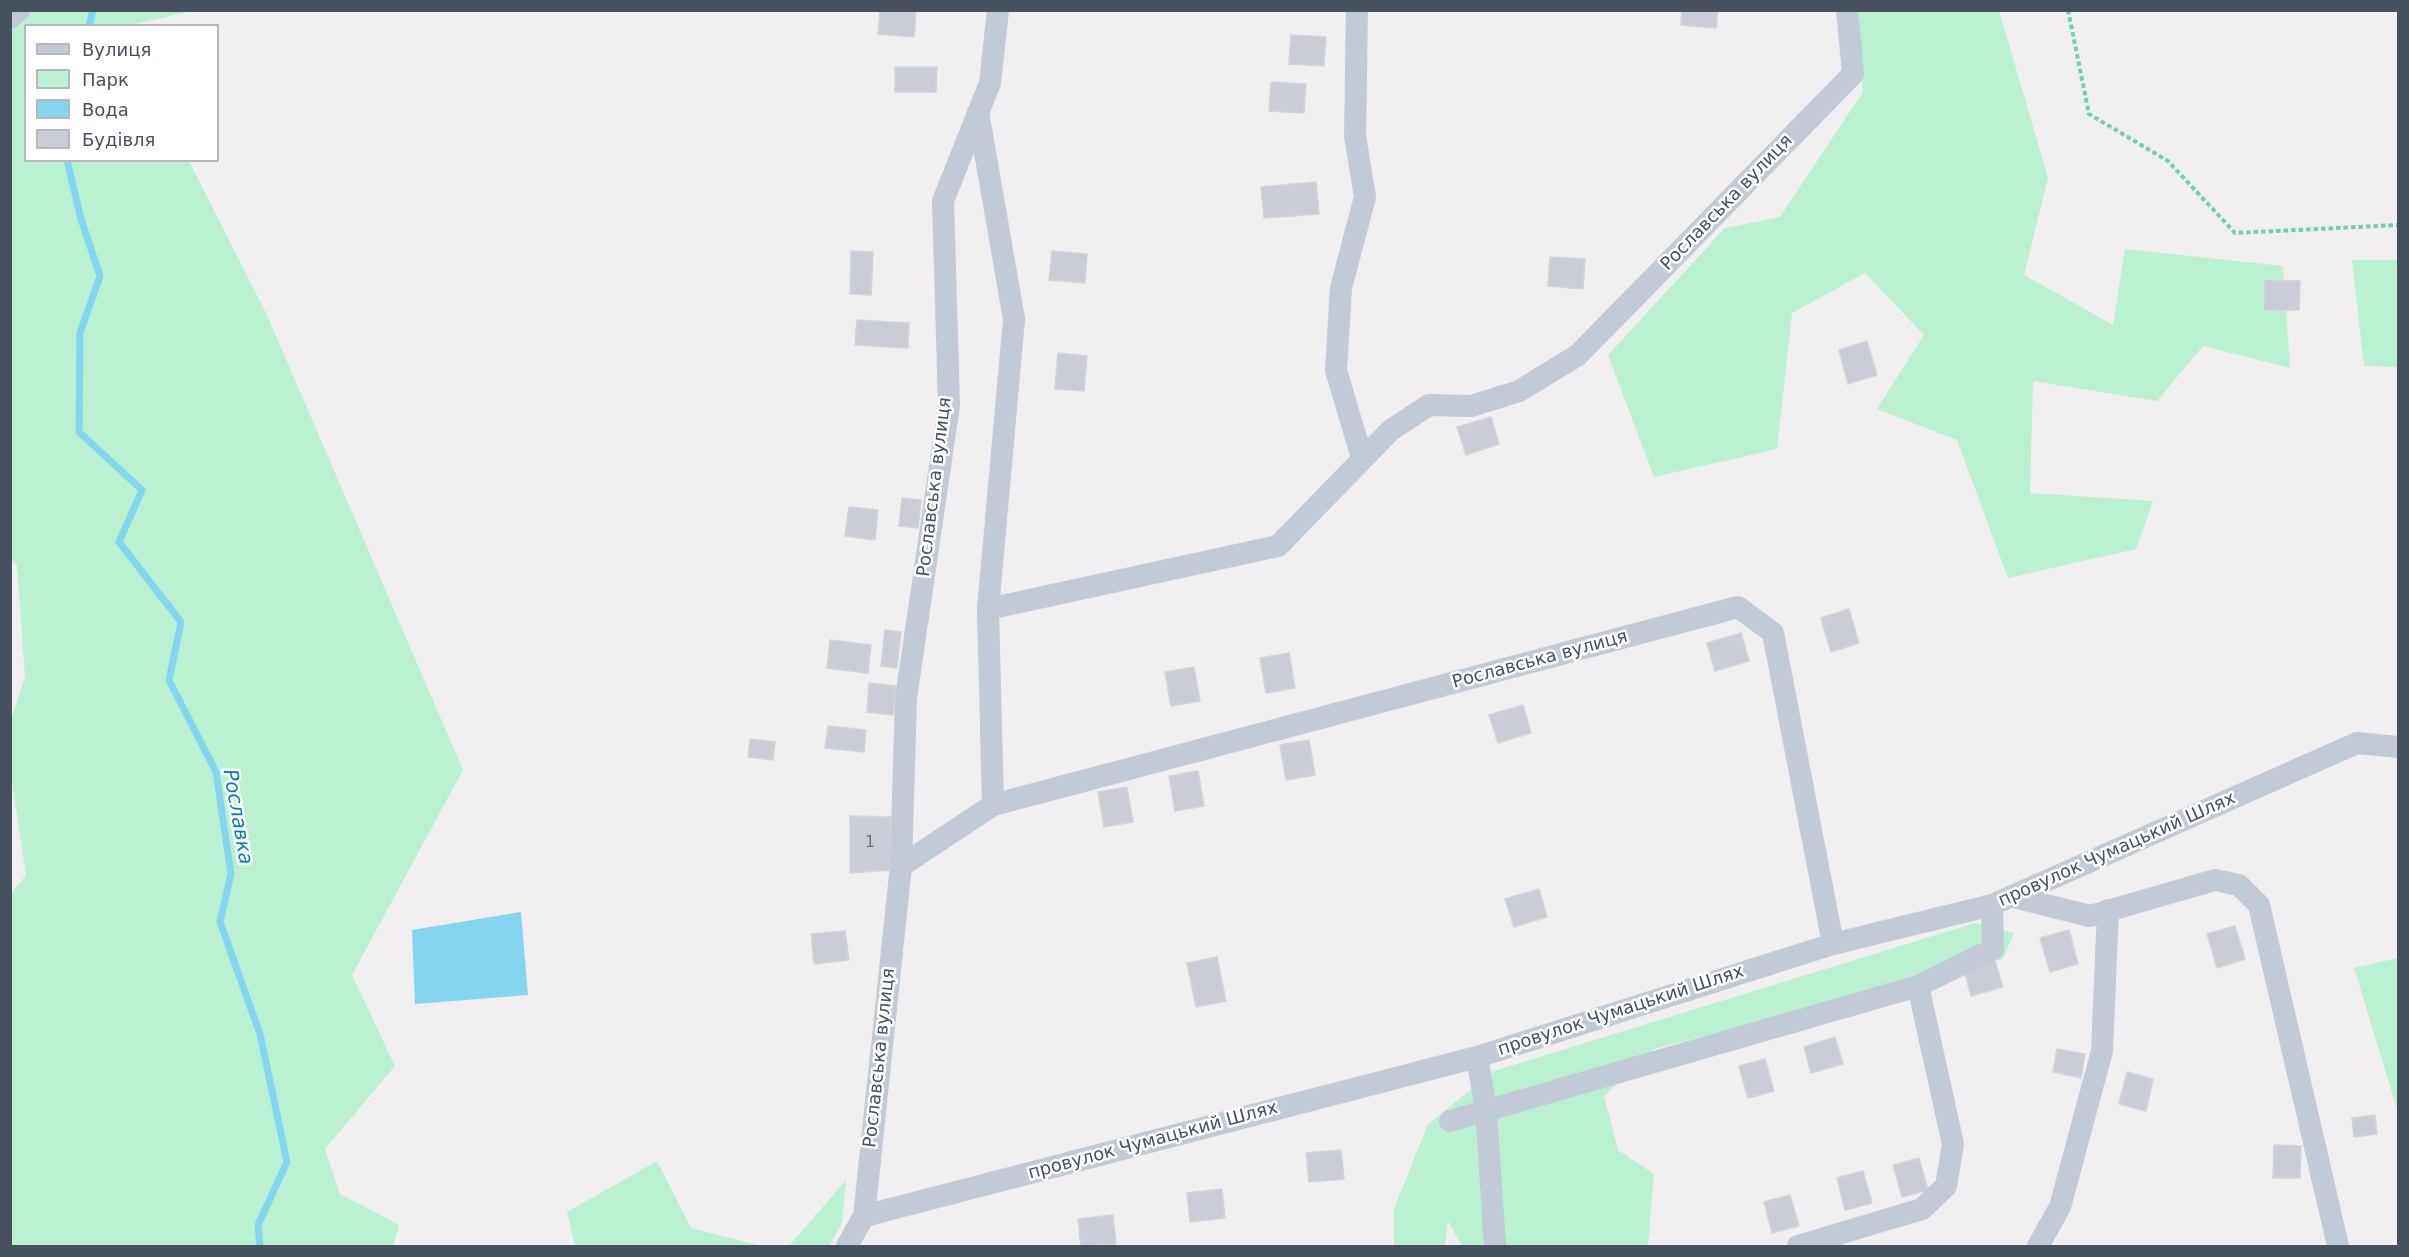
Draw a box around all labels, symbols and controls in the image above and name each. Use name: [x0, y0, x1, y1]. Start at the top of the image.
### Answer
legend: [24, 24, 219, 162]
text: Вулиця: [82, 39, 151, 60]
text: Парк: [82, 69, 129, 90]
text: Вода: [82, 99, 129, 120]
text: Будівля: [82, 129, 155, 150]
street label: Рославська вулиця: [1657, 131, 1797, 275]
street label: Рославська вулиця: [913, 396, 957, 578]
street label: Рославська вулиця: [1450, 626, 1630, 694]
water label: Рославка: [217, 767, 257, 867]
street label: провулок Чумацький Шлях: [1995, 788, 2239, 912]
house number: 1: [865, 834, 875, 852]
street label: провулок Чумацький Шлях: [1495, 961, 1747, 1061]
street label: Рославська вулиця: [860, 967, 900, 1149]
street label: провулок Чумацький Шлях: [1026, 1097, 1280, 1185]

